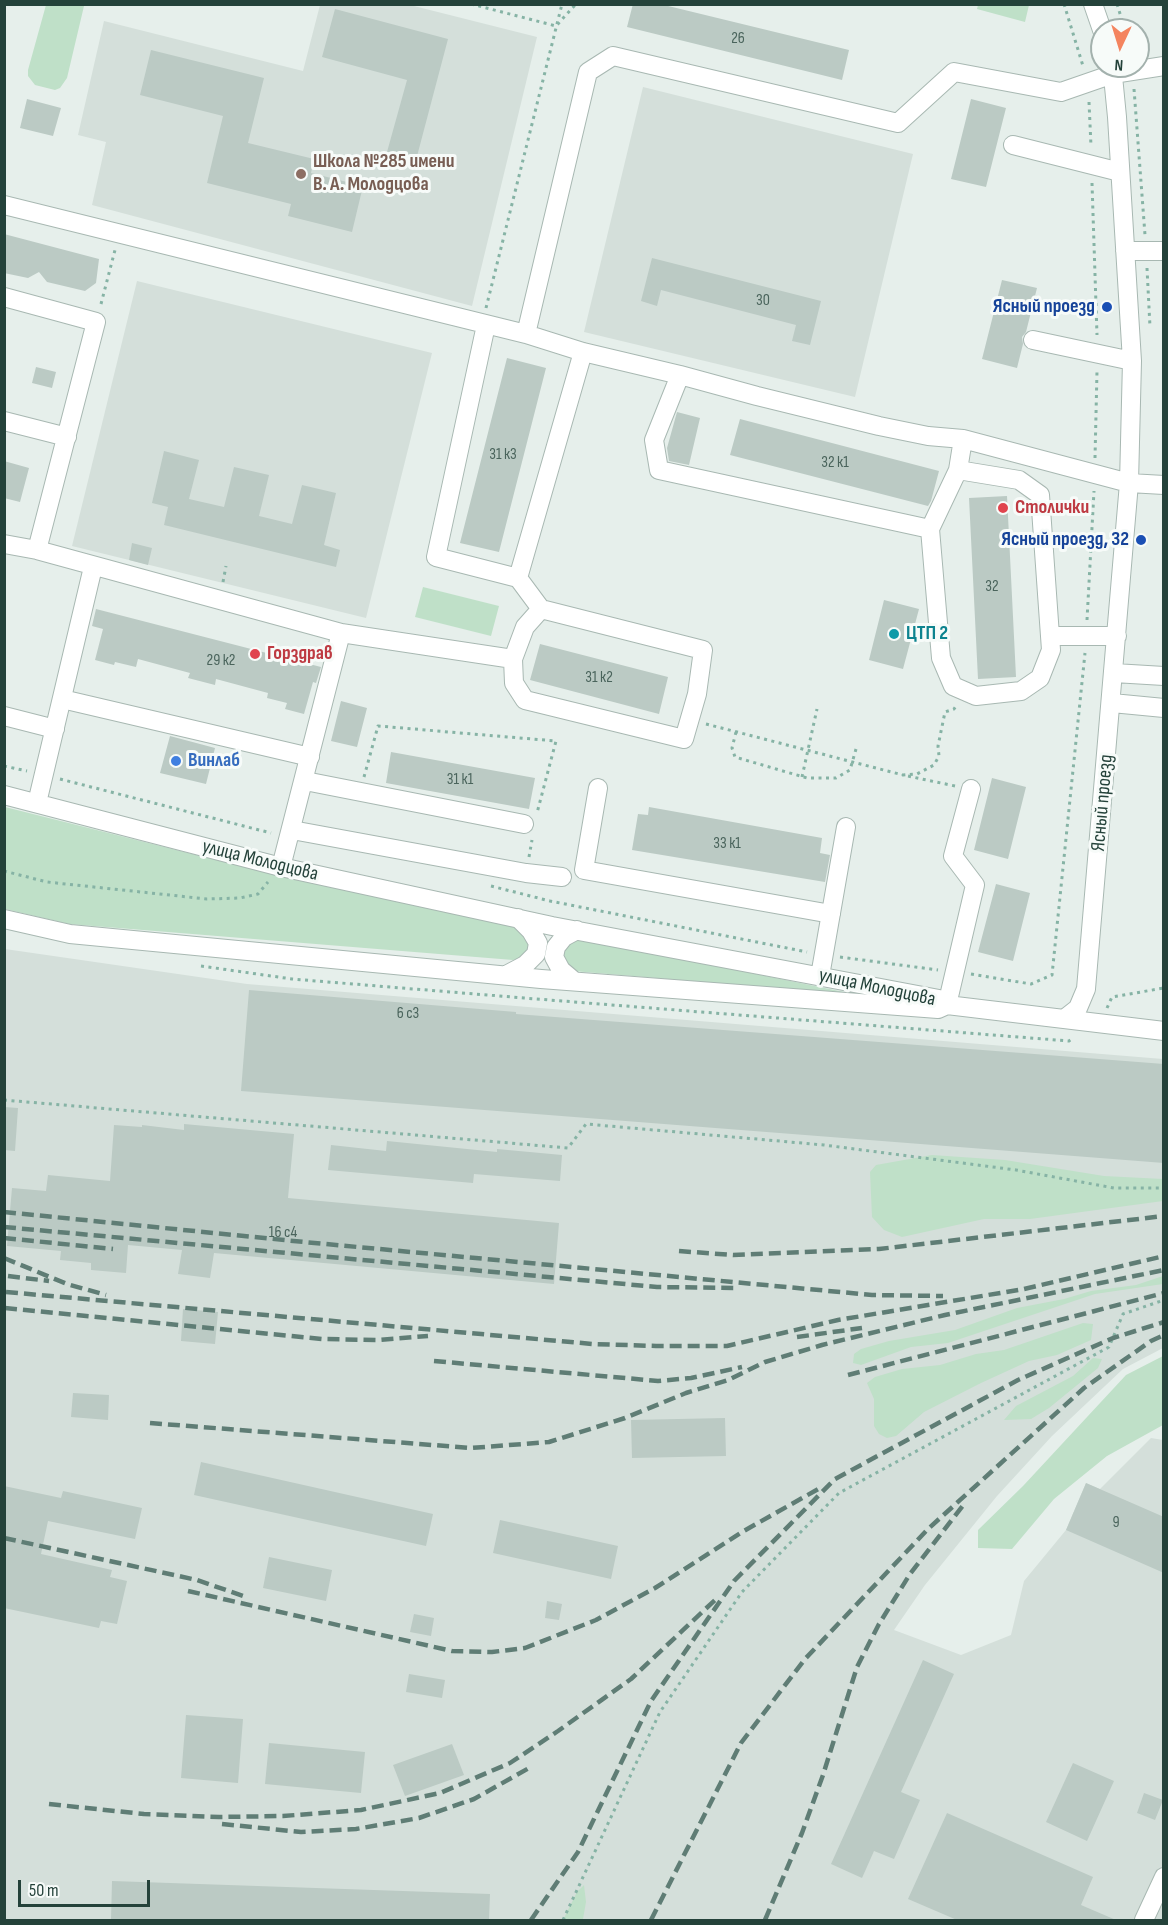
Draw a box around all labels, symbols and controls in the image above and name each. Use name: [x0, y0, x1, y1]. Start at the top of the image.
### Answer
north arrow: [1090, 18, 1150, 78]
house number: 26: [731, 29, 745, 49]
text: N: [1114, 55, 1124, 74]
place label: Школа №285 имени В. А. Молодцова: [313, 150, 455, 197]
marker: Школа №285 имени В. А. Молодцова: [294, 167, 308, 181]
house number: 30: [756, 291, 770, 311]
place label: Ясный проезд: [993, 295, 1095, 319]
marker: Ясный проезд: [1100, 300, 1114, 314]
house number: 31 к3: [489, 445, 517, 465]
house number: 32 к1: [821, 453, 849, 473]
place label: Столички: [1015, 496, 1089, 520]
marker: Столички: [996, 501, 1010, 515]
place label: Ясный проезд, 32: [1001, 528, 1129, 552]
marker: Ясный проезд, 32: [1134, 533, 1148, 547]
house number: 32: [985, 577, 999, 597]
place label: ЦТП 2: [906, 622, 948, 646]
marker: ЦТП 2: [887, 627, 901, 641]
place label: Горздрав: [267, 642, 333, 666]
marker: Горздрав: [248, 647, 262, 661]
house number: 29 к2: [207, 651, 235, 671]
house number: 31 к2: [585, 668, 613, 688]
place label: Винлаб: [188, 749, 240, 773]
marker: Винлаб: [169, 754, 183, 768]
street label: Ясный проезд: [1087, 754, 1119, 852]
house number: 31 к1: [447, 770, 473, 790]
house number: 33 к1: [713, 834, 741, 854]
street label: улица Молодцова: [199, 835, 321, 887]
street label: улица Молодцова: [816, 964, 938, 1012]
house number: 6 с3: [397, 1004, 419, 1024]
house number: 16 с4: [269, 1223, 297, 1243]
house number: 9: [1112, 1513, 1120, 1533]
scale bar: [21, 1868, 153, 1906]
text: 50 m: [29, 1880, 59, 1901]

